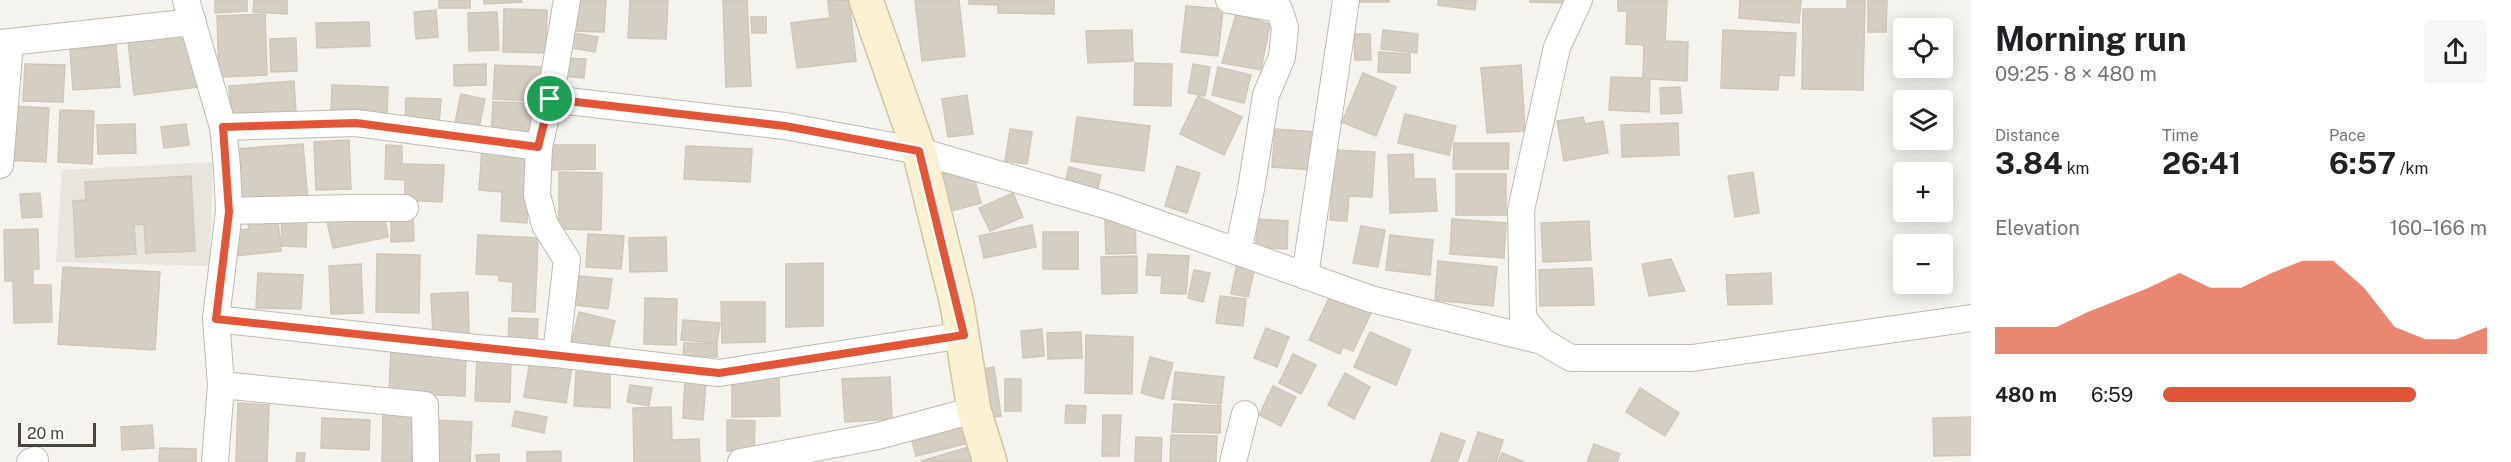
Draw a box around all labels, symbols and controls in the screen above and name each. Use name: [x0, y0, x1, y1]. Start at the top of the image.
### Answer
map controls: [1893, 18, 1953, 294]
button: locate: [1893, 18, 1953, 78]
text: Morning run: [1995, 20, 2187, 58]
button: share: [2424, 20, 2487, 83]
text: 09:25 · 8 × 480 m: [1995, 62, 2157, 86]
pin: [524, 73, 575, 124]
icon: arrive: [533, 82, 566, 115]
button: layers: [1893, 90, 1953, 150]
text: Distance: [1995, 126, 2060, 145]
text: Time: [2162, 126, 2198, 145]
text: Pace: [2329, 126, 2366, 145]
text: 3.84: [1995, 145, 2063, 181]
text: 26:41: [2162, 145, 2241, 181]
text: 6:57: [2329, 145, 2396, 181]
text: km: [2063, 159, 2089, 178]
text: /km: [2396, 159, 2428, 178]
button: +: [1893, 162, 1953, 222]
text: Elevation: [1995, 216, 2080, 240]
text: 160–166 m: [2390, 216, 2487, 240]
button: −: [1893, 234, 1953, 294]
text: 480 m: [1995, 383, 2057, 407]
text: 6:59: [2091, 383, 2133, 407]
scale bar: [18, 420, 96, 448]
text: 20 m: [27, 424, 64, 443]

